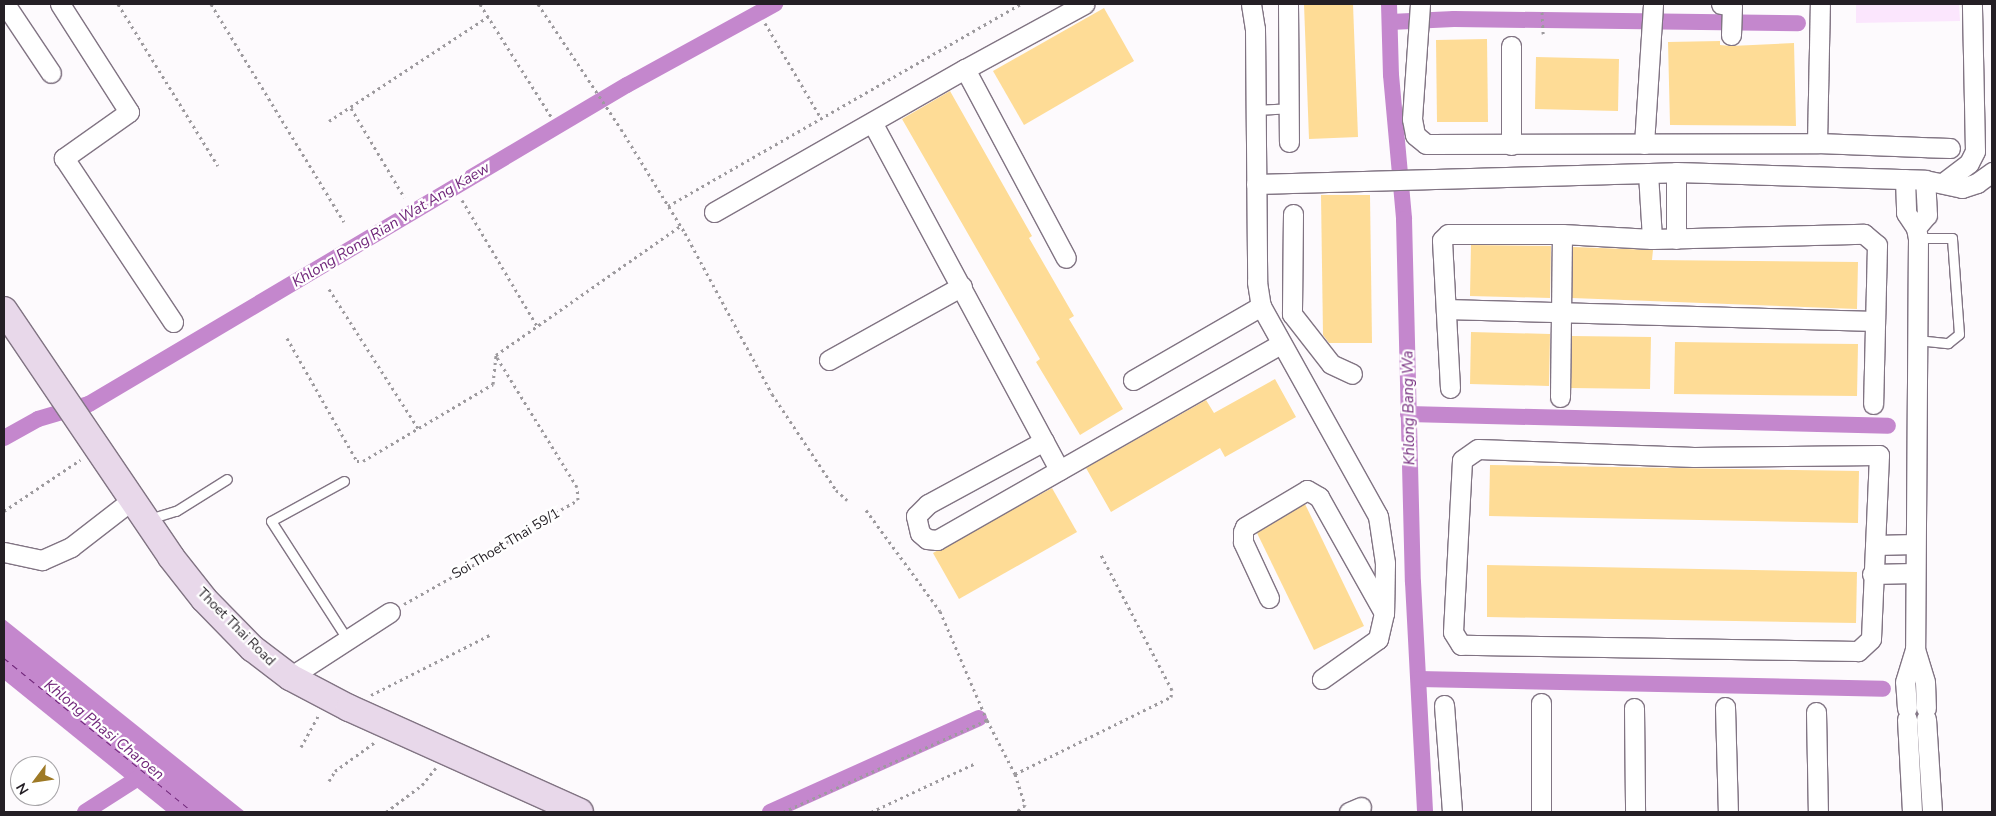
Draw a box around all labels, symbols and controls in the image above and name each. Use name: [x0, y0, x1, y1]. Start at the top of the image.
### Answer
water label: Khlong Rong Rian Wat Ang Kaew: [289, 159, 493, 291]
water label: Khlong Bang Wa: [1399, 351, 1419, 465]
street label: Soi Thoet Thai 59/1: [449, 505, 563, 583]
street label: Thoet Thai Road: [194, 585, 278, 669]
water label: Khlong Phasi Charoen: [40, 676, 168, 784]
north arrow: [10, 756, 60, 806]
text: N: [12, 779, 33, 798]

